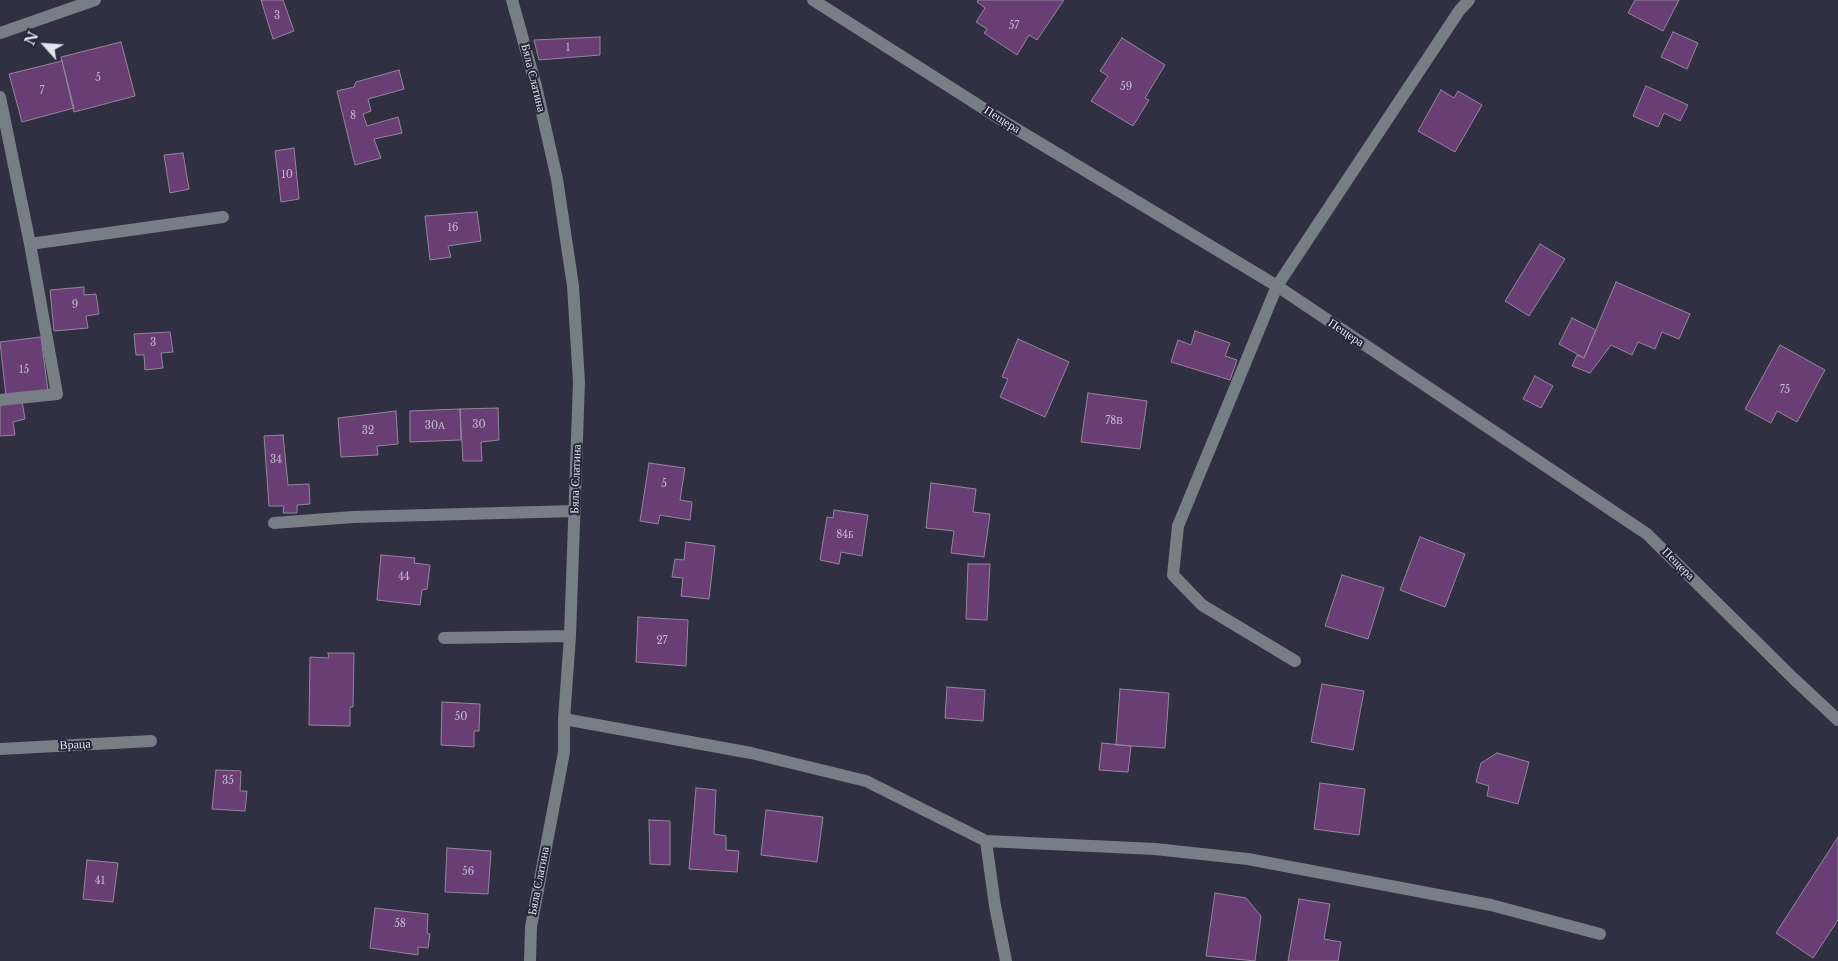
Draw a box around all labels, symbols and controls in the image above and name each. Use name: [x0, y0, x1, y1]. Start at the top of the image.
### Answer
house number: 3: [274, 10, 280, 22]
north arrow: [20, 20, 70, 70]
house number: 57: [1009, 20, 1019, 32]
text: N: [21, 29, 42, 48]
street label: Бяла Слатина: [518, 42, 548, 114]
house number: 1: [566, 42, 570, 54]
house number: 5: [95, 72, 101, 84]
house number: 59: [1120, 81, 1132, 93]
house number: 7: [39, 85, 45, 97]
street label: Пещера: [981, 103, 1023, 137]
house number: 8: [350, 110, 356, 122]
house number: 10: [281, 169, 293, 181]
house number: 16: [448, 222, 458, 234]
house number: 9: [72, 299, 78, 311]
street label: Пещера: [1325, 316, 1367, 350]
house number: 3: [150, 337, 156, 349]
house number: 15: [19, 364, 29, 376]
house number: 75: [1780, 384, 1790, 396]
house number: 78В: [1105, 415, 1123, 427]
house number: 30: [472, 419, 486, 431]
house number: 30А: [425, 420, 445, 432]
house number: 32: [362, 425, 374, 437]
street label: Бяла Слатина: [568, 444, 584, 514]
house number: 34: [270, 454, 282, 466]
house number: 5: [661, 478, 667, 490]
house number: 84Б: [836, 529, 854, 541]
street label: Пещера: [1659, 545, 1697, 583]
house number: 44: [398, 571, 410, 583]
house number: 27: [656, 635, 668, 647]
house number: 50: [455, 711, 467, 723]
street label: Враца: [59, 737, 91, 753]
house number: 35: [222, 775, 234, 787]
street label: Бяла Слатина: [525, 845, 553, 917]
house number: 56: [462, 866, 474, 878]
house number: 41: [95, 875, 105, 887]
house number: 58: [394, 918, 406, 930]

